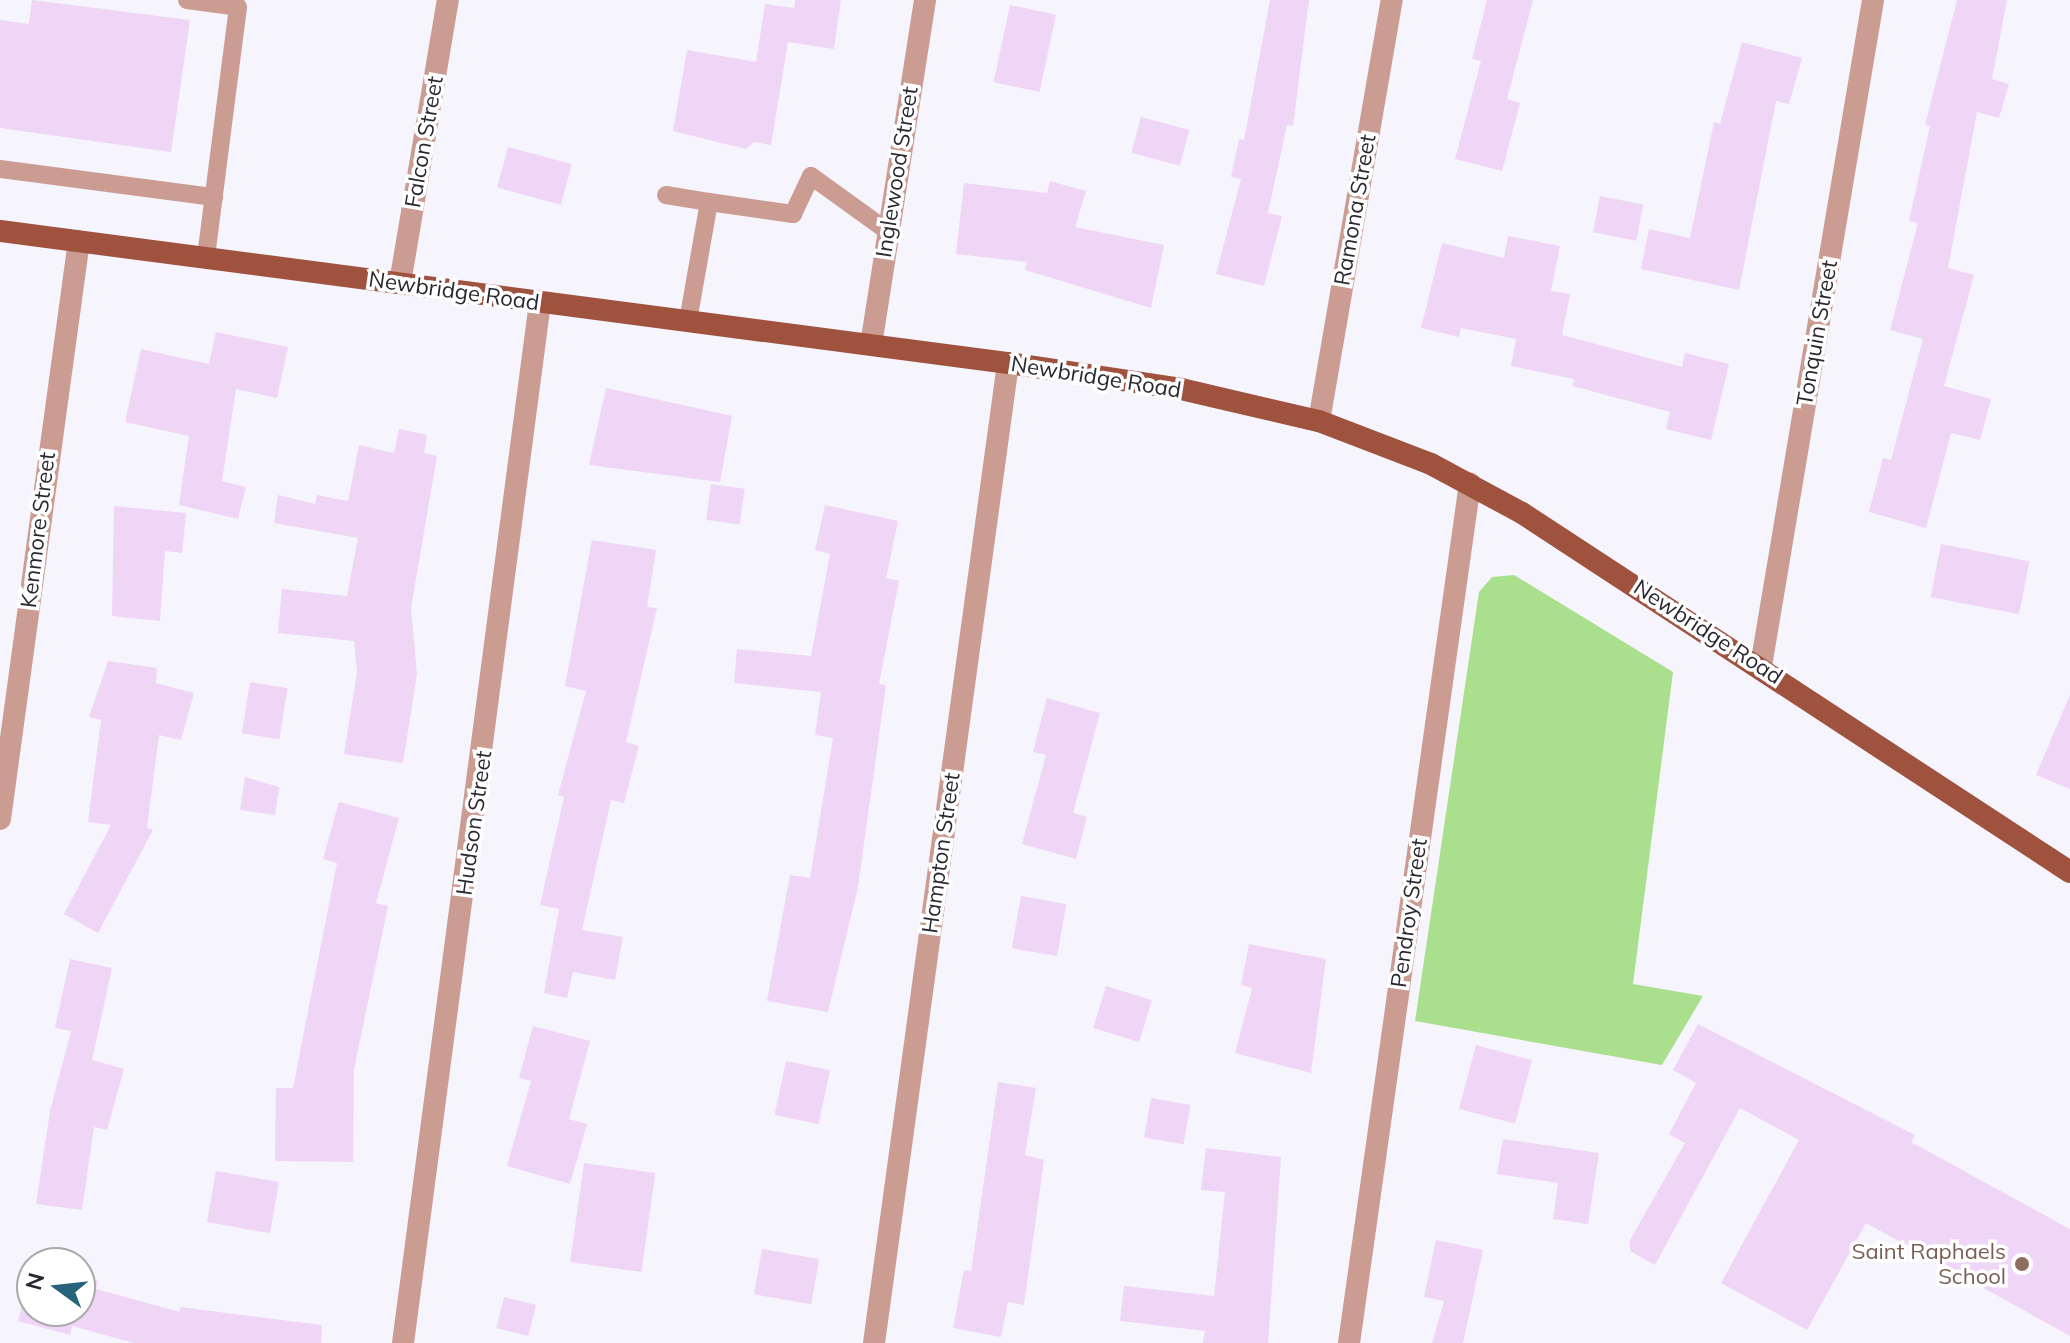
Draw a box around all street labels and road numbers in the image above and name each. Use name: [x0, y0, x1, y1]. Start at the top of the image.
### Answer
street label: Falcon Street: [399, 74, 449, 210]
street label: Inglewood Street: [870, 85, 924, 259]
street label: Ramona Street: [1329, 132, 1381, 288]
street label: Tonquin Street: [1791, 258, 1843, 408]
street label: Newbridge Road: [367, 266, 541, 316]
street label: Newbridge Road: [1009, 351, 1183, 403]
street label: Kenmore Street: [15, 451, 61, 609]
street label: Newbridge Road: [1629, 574, 1787, 690]
street label: Hudson Street: [451, 749, 497, 897]
street label: Hampton Street: [917, 771, 965, 935]
street label: Pendroy Street: [1385, 837, 1433, 989]

